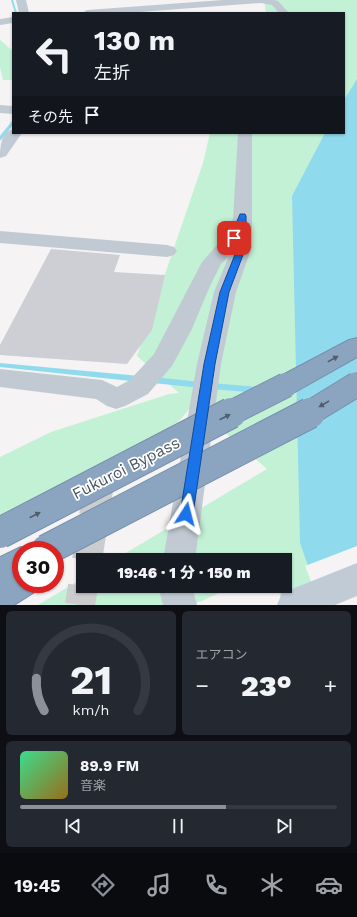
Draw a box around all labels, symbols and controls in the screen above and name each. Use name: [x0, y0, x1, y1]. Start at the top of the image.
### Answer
text: 130 m: [94, 24, 175, 57]
icon: left: [28, 28, 80, 80]
text: 左折: [94, 62, 130, 83]
icon: arrive: [81, 104, 103, 126]
text: その先: [28, 108, 73, 126]
pin: [217, 221, 251, 255]
icon: arrive: [223, 227, 245, 249]
one-way arrow: [327, 356, 339, 363]
one-way arrow: [318, 401, 330, 408]
one-way arrow: [219, 414, 231, 420]
street label: Fukuroi Bypass: [69, 433, 183, 503]
position arrow: [165, 493, 207, 535]
one-way arrow: [29, 512, 40, 518]
speed limit sign: 30: [12, 541, 64, 593]
text: 19:46 · 1 分 · 150 m: [117, 564, 251, 582]
text: エアコン: [196, 647, 248, 662]
text: 21: [69, 655, 112, 704]
text: 23°: [241, 668, 292, 703]
text: −: [196, 673, 209, 698]
text: +: [324, 673, 337, 698]
text: km/h: [72, 702, 109, 718]
text: 89.9 FM: [80, 757, 139, 775]
text: 音楽: [80, 778, 106, 793]
icon: previous: [62, 815, 84, 837]
icon: pause: [167, 815, 189, 837]
icon: next: [273, 815, 295, 837]
icon: directions: [89, 871, 117, 899]
icon: music: [145, 871, 173, 899]
icon: phone: [202, 871, 230, 899]
icon: climate: [258, 871, 286, 899]
icon: car: [315, 871, 343, 899]
text: 19:45: [14, 875, 61, 896]

